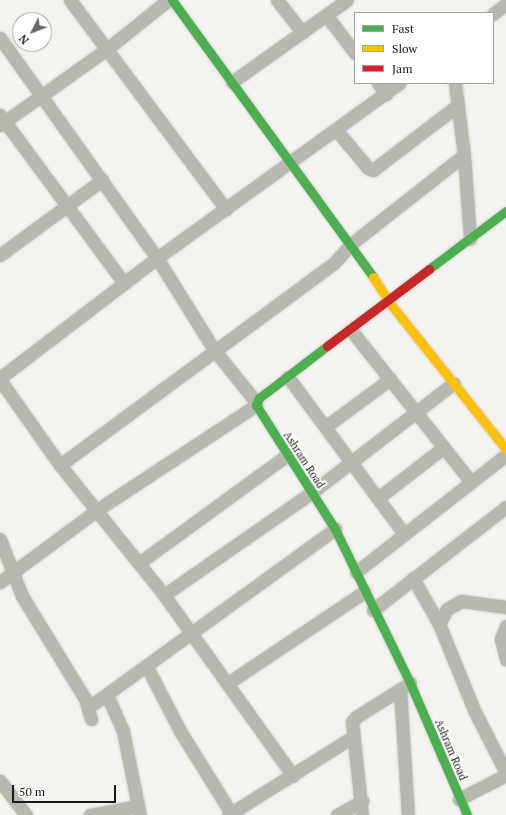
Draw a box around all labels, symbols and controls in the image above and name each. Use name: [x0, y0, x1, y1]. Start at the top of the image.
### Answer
north arrow: [12, 12, 52, 52]
legend: [354, 12, 494, 84]
text: Fast: [392, 21, 414, 36]
text: N: [16, 32, 32, 47]
text: Slow: [392, 41, 417, 56]
text: Jam: [392, 61, 413, 76]
street label: Ashram Road: [281, 429, 327, 491]
street label: Ashram Road: [432, 717, 470, 783]
scale bar: [14, 777, 118, 803]
text: 50 m: [19, 784, 45, 799]

